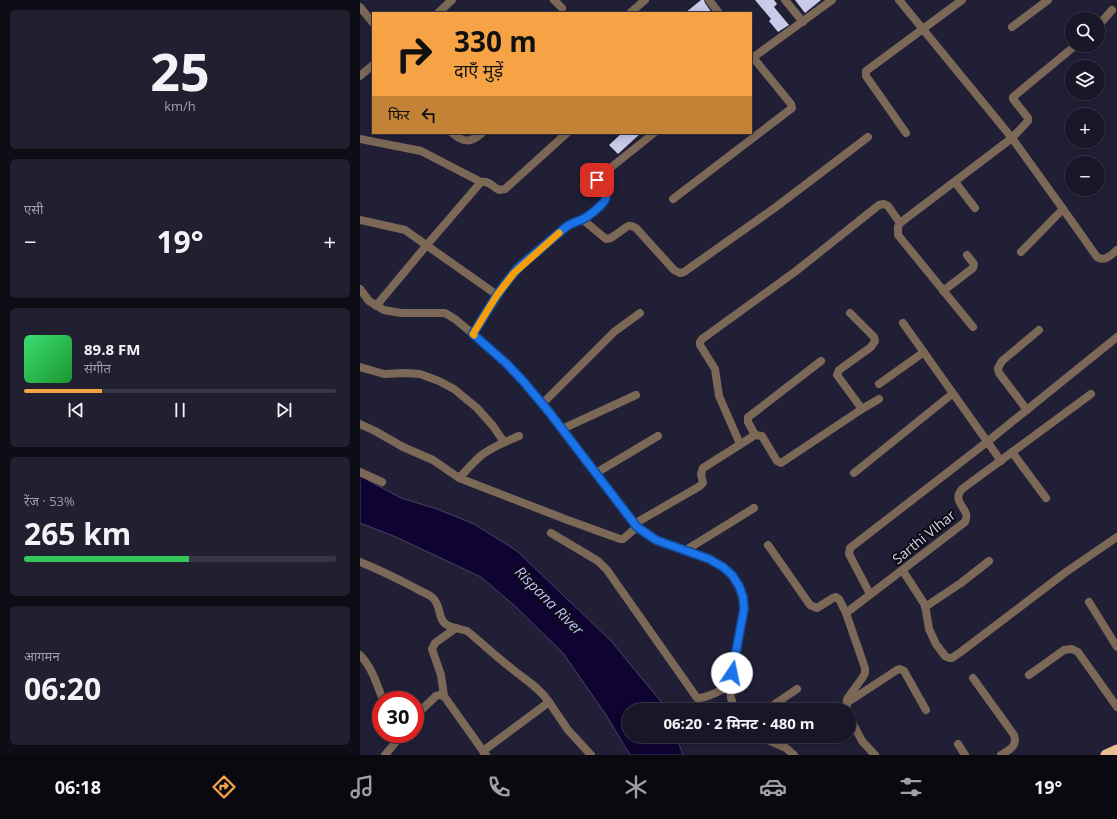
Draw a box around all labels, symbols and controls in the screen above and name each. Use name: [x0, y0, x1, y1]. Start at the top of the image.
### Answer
map controls: [1065, 12, 1105, 196]
button: search: [1065, 12, 1105, 52]
text: 330 m: [454, 22, 537, 60]
icon: right: [388, 28, 440, 80]
text: 25: [150, 35, 210, 106]
text: दाएँ मुड़ें: [454, 58, 503, 82]
button: layers: [1065, 60, 1105, 100]
text: km/h: [164, 97, 196, 115]
text: फिर: [388, 104, 410, 124]
icon: left: [418, 104, 440, 126]
button: +: [1065, 108, 1105, 148]
button: −: [1065, 156, 1105, 196]
pin: [580, 163, 614, 197]
icon: arrive: [586, 169, 608, 191]
text: एसी: [24, 200, 43, 218]
text: 19°: [156, 221, 204, 262]
text: −: [24, 226, 37, 256]
text: +: [323, 226, 336, 256]
text: 89.8 FM: [84, 339, 140, 359]
text: संगीत: [84, 359, 111, 377]
icon: previous: [65, 399, 87, 421]
icon: pause: [169, 399, 191, 421]
icon: next: [273, 399, 295, 421]
text: रेंज · 53%: [24, 492, 75, 510]
street label: Sarthi VIhar: [888, 505, 960, 568]
text: 265 km: [24, 513, 131, 554]
water label: Rispana River: [511, 562, 589, 640]
text: आगमन: [24, 647, 60, 665]
position arrow: [711, 652, 753, 694]
text: 06:20: [24, 668, 101, 709]
speed limit sign: 30: [372, 691, 424, 743]
text: 06:20 · 2 मिनट · 480 m: [663, 713, 815, 733]
icon: directions: [210, 773, 238, 801]
icon: music: [348, 773, 376, 801]
icon: phone: [485, 773, 513, 801]
icon: climate: [622, 773, 650, 801]
icon: car: [759, 773, 787, 801]
icon: filters: [897, 773, 925, 801]
text: 06:18: [55, 775, 101, 799]
text: 19°: [1034, 775, 1062, 799]

